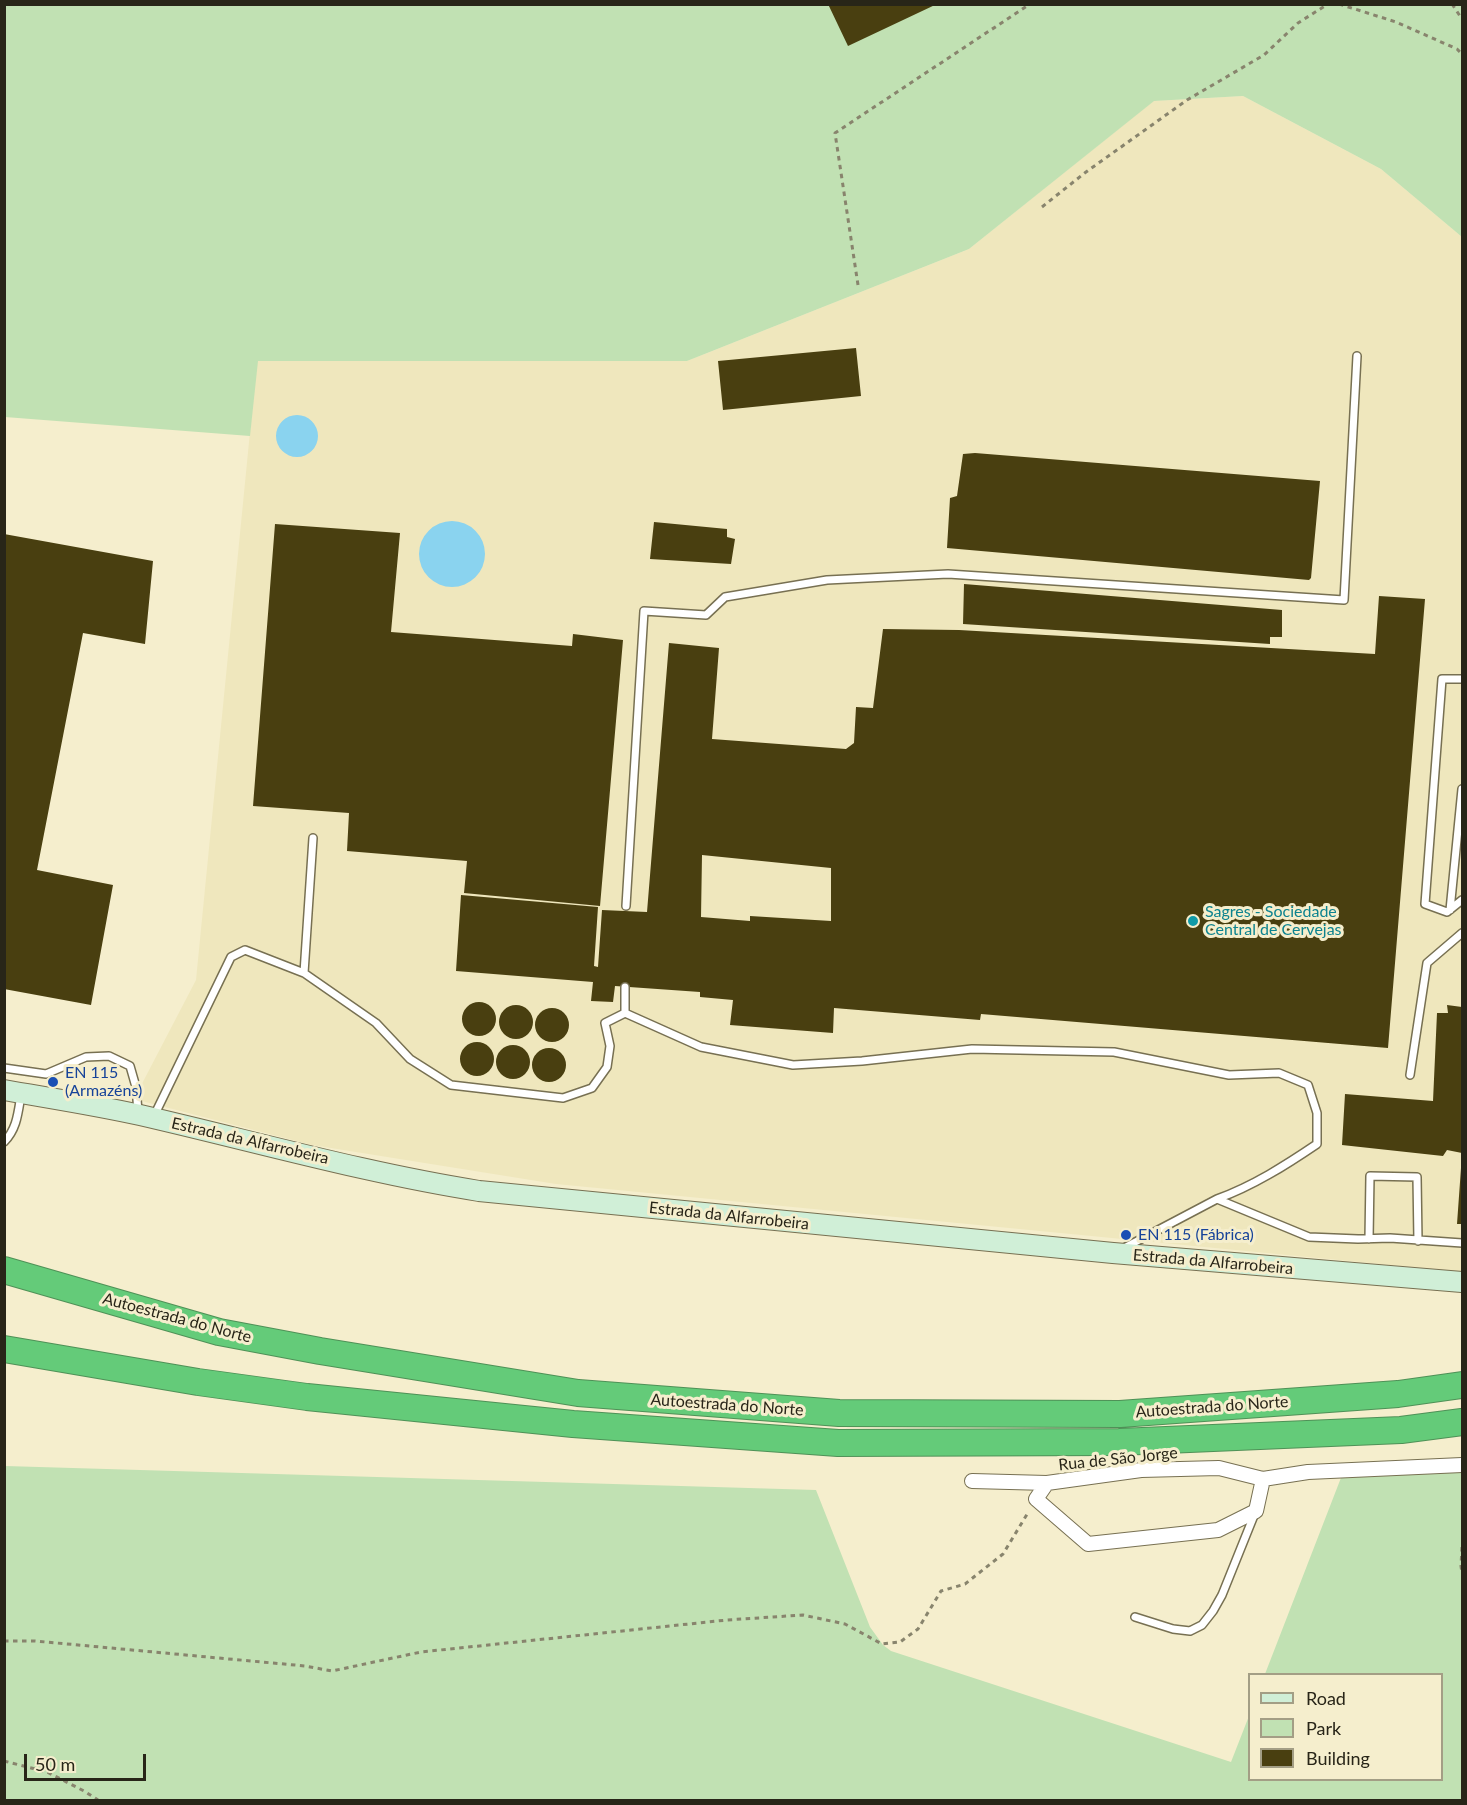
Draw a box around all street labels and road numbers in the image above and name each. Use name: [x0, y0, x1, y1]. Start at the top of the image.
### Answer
street label: Estrada da Alfarrobeira: [169, 1114, 331, 1168]
street label: Estrada da Alfarrobeira: [648, 1198, 810, 1234]
street label: Estrada da Alfarrobeira: [1132, 1245, 1294, 1279]
street label: Autoestrada do Norte: [101, 1289, 253, 1347]
street label: Autoestrada do Norte: [650, 1390, 804, 1420]
street label: Autoestrada do Norte: [1135, 1392, 1289, 1422]
street label: Rua de São Jorge: [1057, 1443, 1179, 1475]

